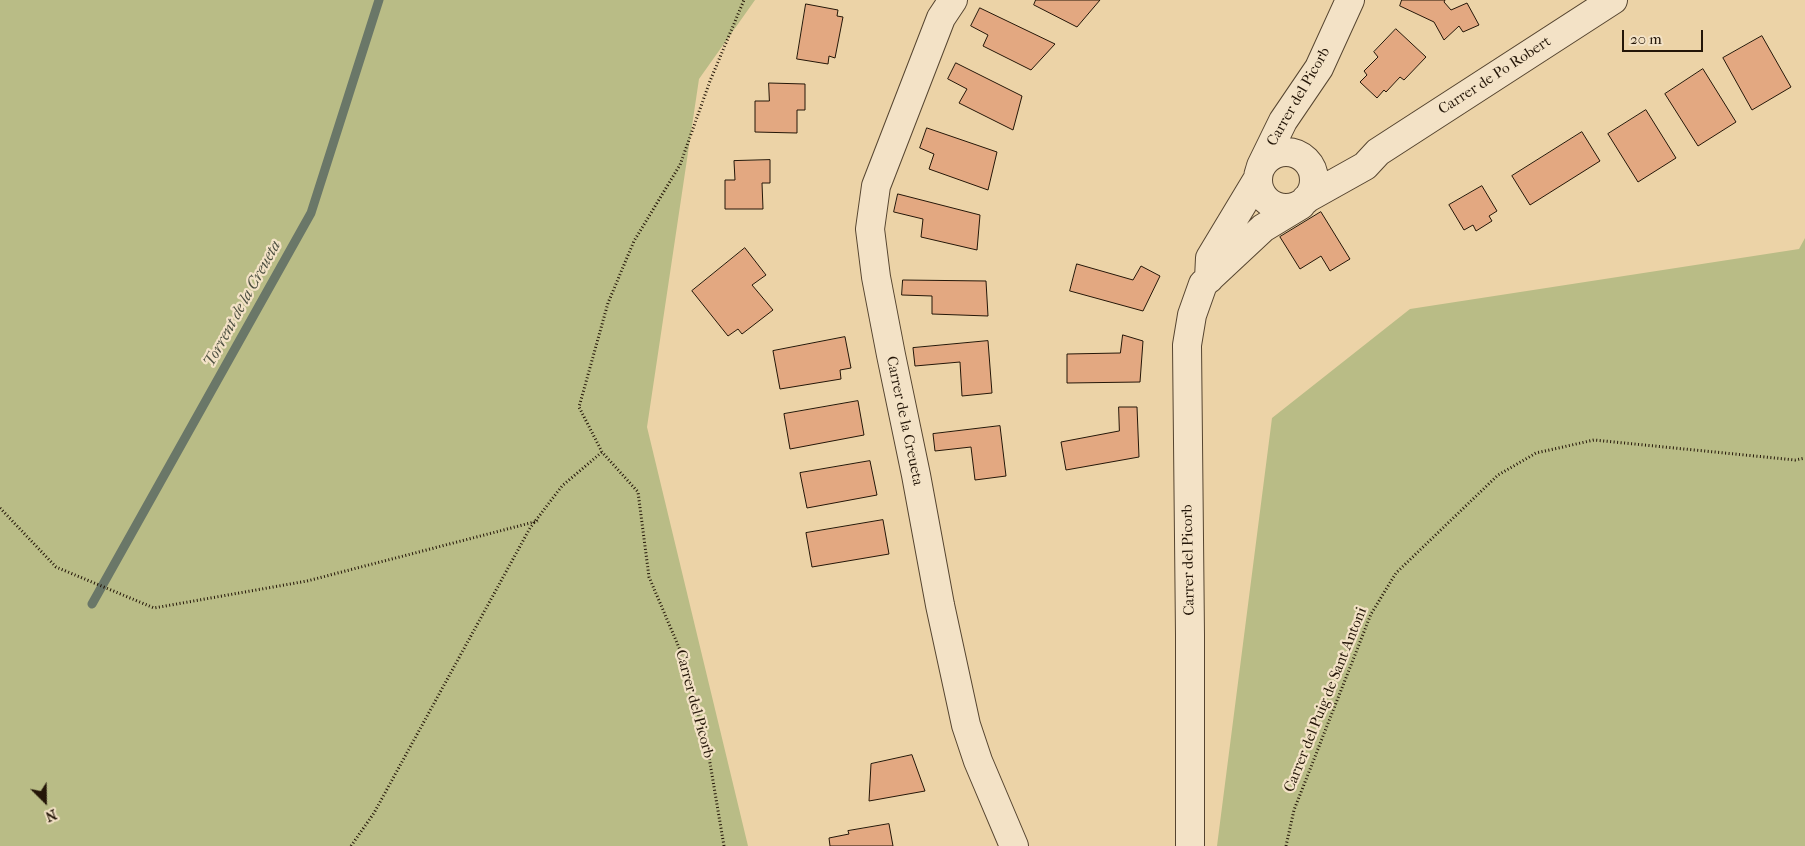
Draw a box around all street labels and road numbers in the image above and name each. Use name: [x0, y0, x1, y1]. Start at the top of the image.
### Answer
street label: Carrer de Po Robert: [1435, 33, 1555, 119]
street label: Carrer del Picorb: [1263, 44, 1335, 150]
street label: Carrer de la Creueta: [882, 355, 926, 487]
street label: Carrer del Picorb: [1179, 504, 1199, 616]
street label: Carrer del Puig de Sant Antoni: [1281, 605, 1371, 795]
street label: Carrer del Picorb: [671, 648, 717, 760]

